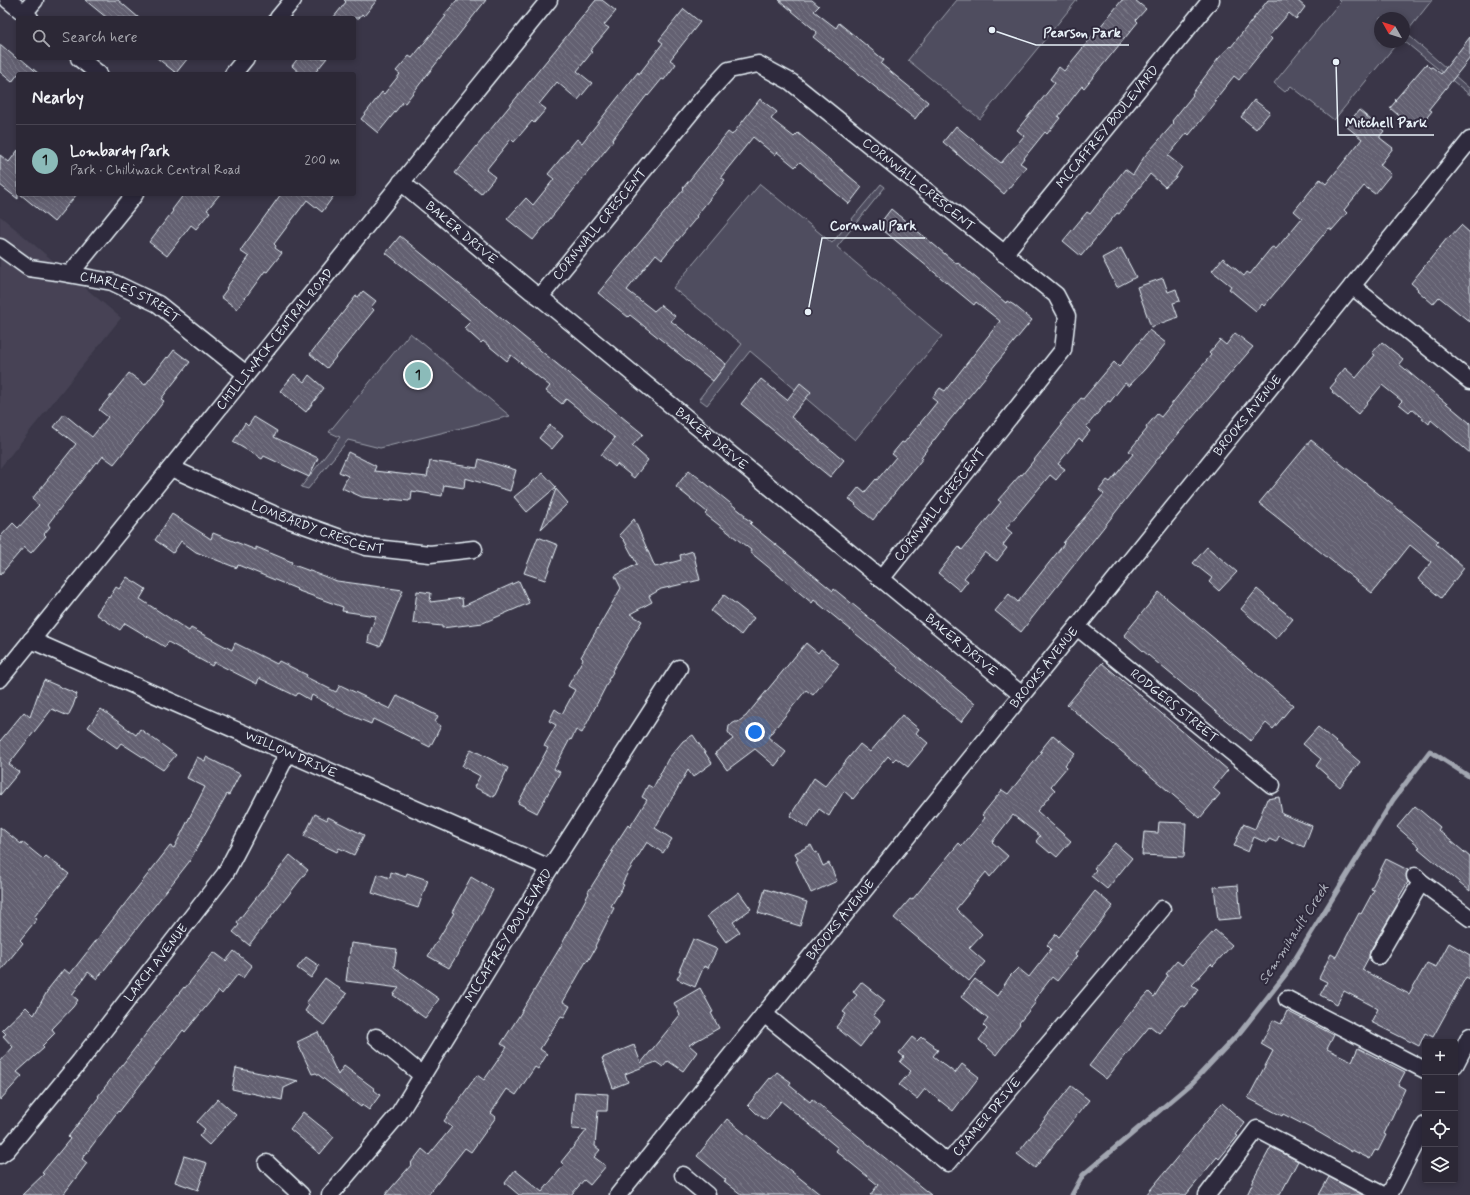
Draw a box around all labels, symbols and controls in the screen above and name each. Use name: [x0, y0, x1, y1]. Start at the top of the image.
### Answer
north arrow: [1374, 12, 1410, 48]
search box: [16, 16, 356, 60]
callout: Pearson Park: [1036, 19, 1129, 45]
text: Pearson Park: [1043, 24, 1121, 42]
icon: search: [30, 27, 52, 49]
text: Search here: [62, 28, 138, 48]
street label: MCCAFFREY BOULEVARD: [1052, 62, 1163, 192]
text: Nearby: [32, 87, 84, 109]
callout: Mitchell Park: [1338, 109, 1434, 135]
text: Mitchell Park: [1345, 114, 1427, 132]
street label: CORNWALL CRESCENT: [859, 134, 978, 235]
text: Lombardy Park: [70, 142, 170, 162]
text: 1: [42, 152, 48, 169]
text: 200 m: [305, 152, 340, 169]
text: Park · Chilliwack Central Road: [70, 162, 240, 179]
street label: CORNWALL CRESCENT: [549, 165, 650, 284]
street label: BAKER DRIVE: [422, 197, 501, 268]
callout: Cornwall Park: [822, 212, 925, 238]
text: Cornwall Park: [830, 217, 916, 235]
street label: CHILLIWACK CENTRAL ROAD: [212, 265, 337, 413]
street label: CHARLES STREET: [79, 268, 183, 327]
pin: 1: [405, 360, 431, 390]
street label: BROOKS AVENUE: [1210, 371, 1286, 460]
street label: BAKER DRIVE: [672, 404, 752, 474]
street label: CORNWALL CRESCENT: [890, 445, 990, 565]
street label: LOMBARDY CRESCENT: [249, 497, 385, 557]
street label: BAKER DRIVE: [922, 610, 1001, 680]
street label: BROOKS AVENUE: [1006, 623, 1082, 712]
street label: RODGERS STREET: [1127, 665, 1222, 746]
your location: [745, 722, 765, 742]
street label: WILLOW DRIVE: [242, 727, 340, 782]
street label: MCCAFFREY BOULEVARD: [461, 865, 556, 1005]
street label: BROOKS AVENUE: [802, 875, 879, 964]
water label: Semmihault Creek: [1255, 880, 1333, 988]
street label: LARCH AVENUE: [121, 920, 192, 1005]
map controls: [1422, 1039, 1458, 1183]
button: +: [1422, 1039, 1458, 1075]
street label: CRAMER DRIVE: [949, 1074, 1025, 1160]
button: −: [1422, 1075, 1458, 1111]
button: locate: [1422, 1111, 1458, 1147]
button: layers: [1422, 1147, 1458, 1183]

